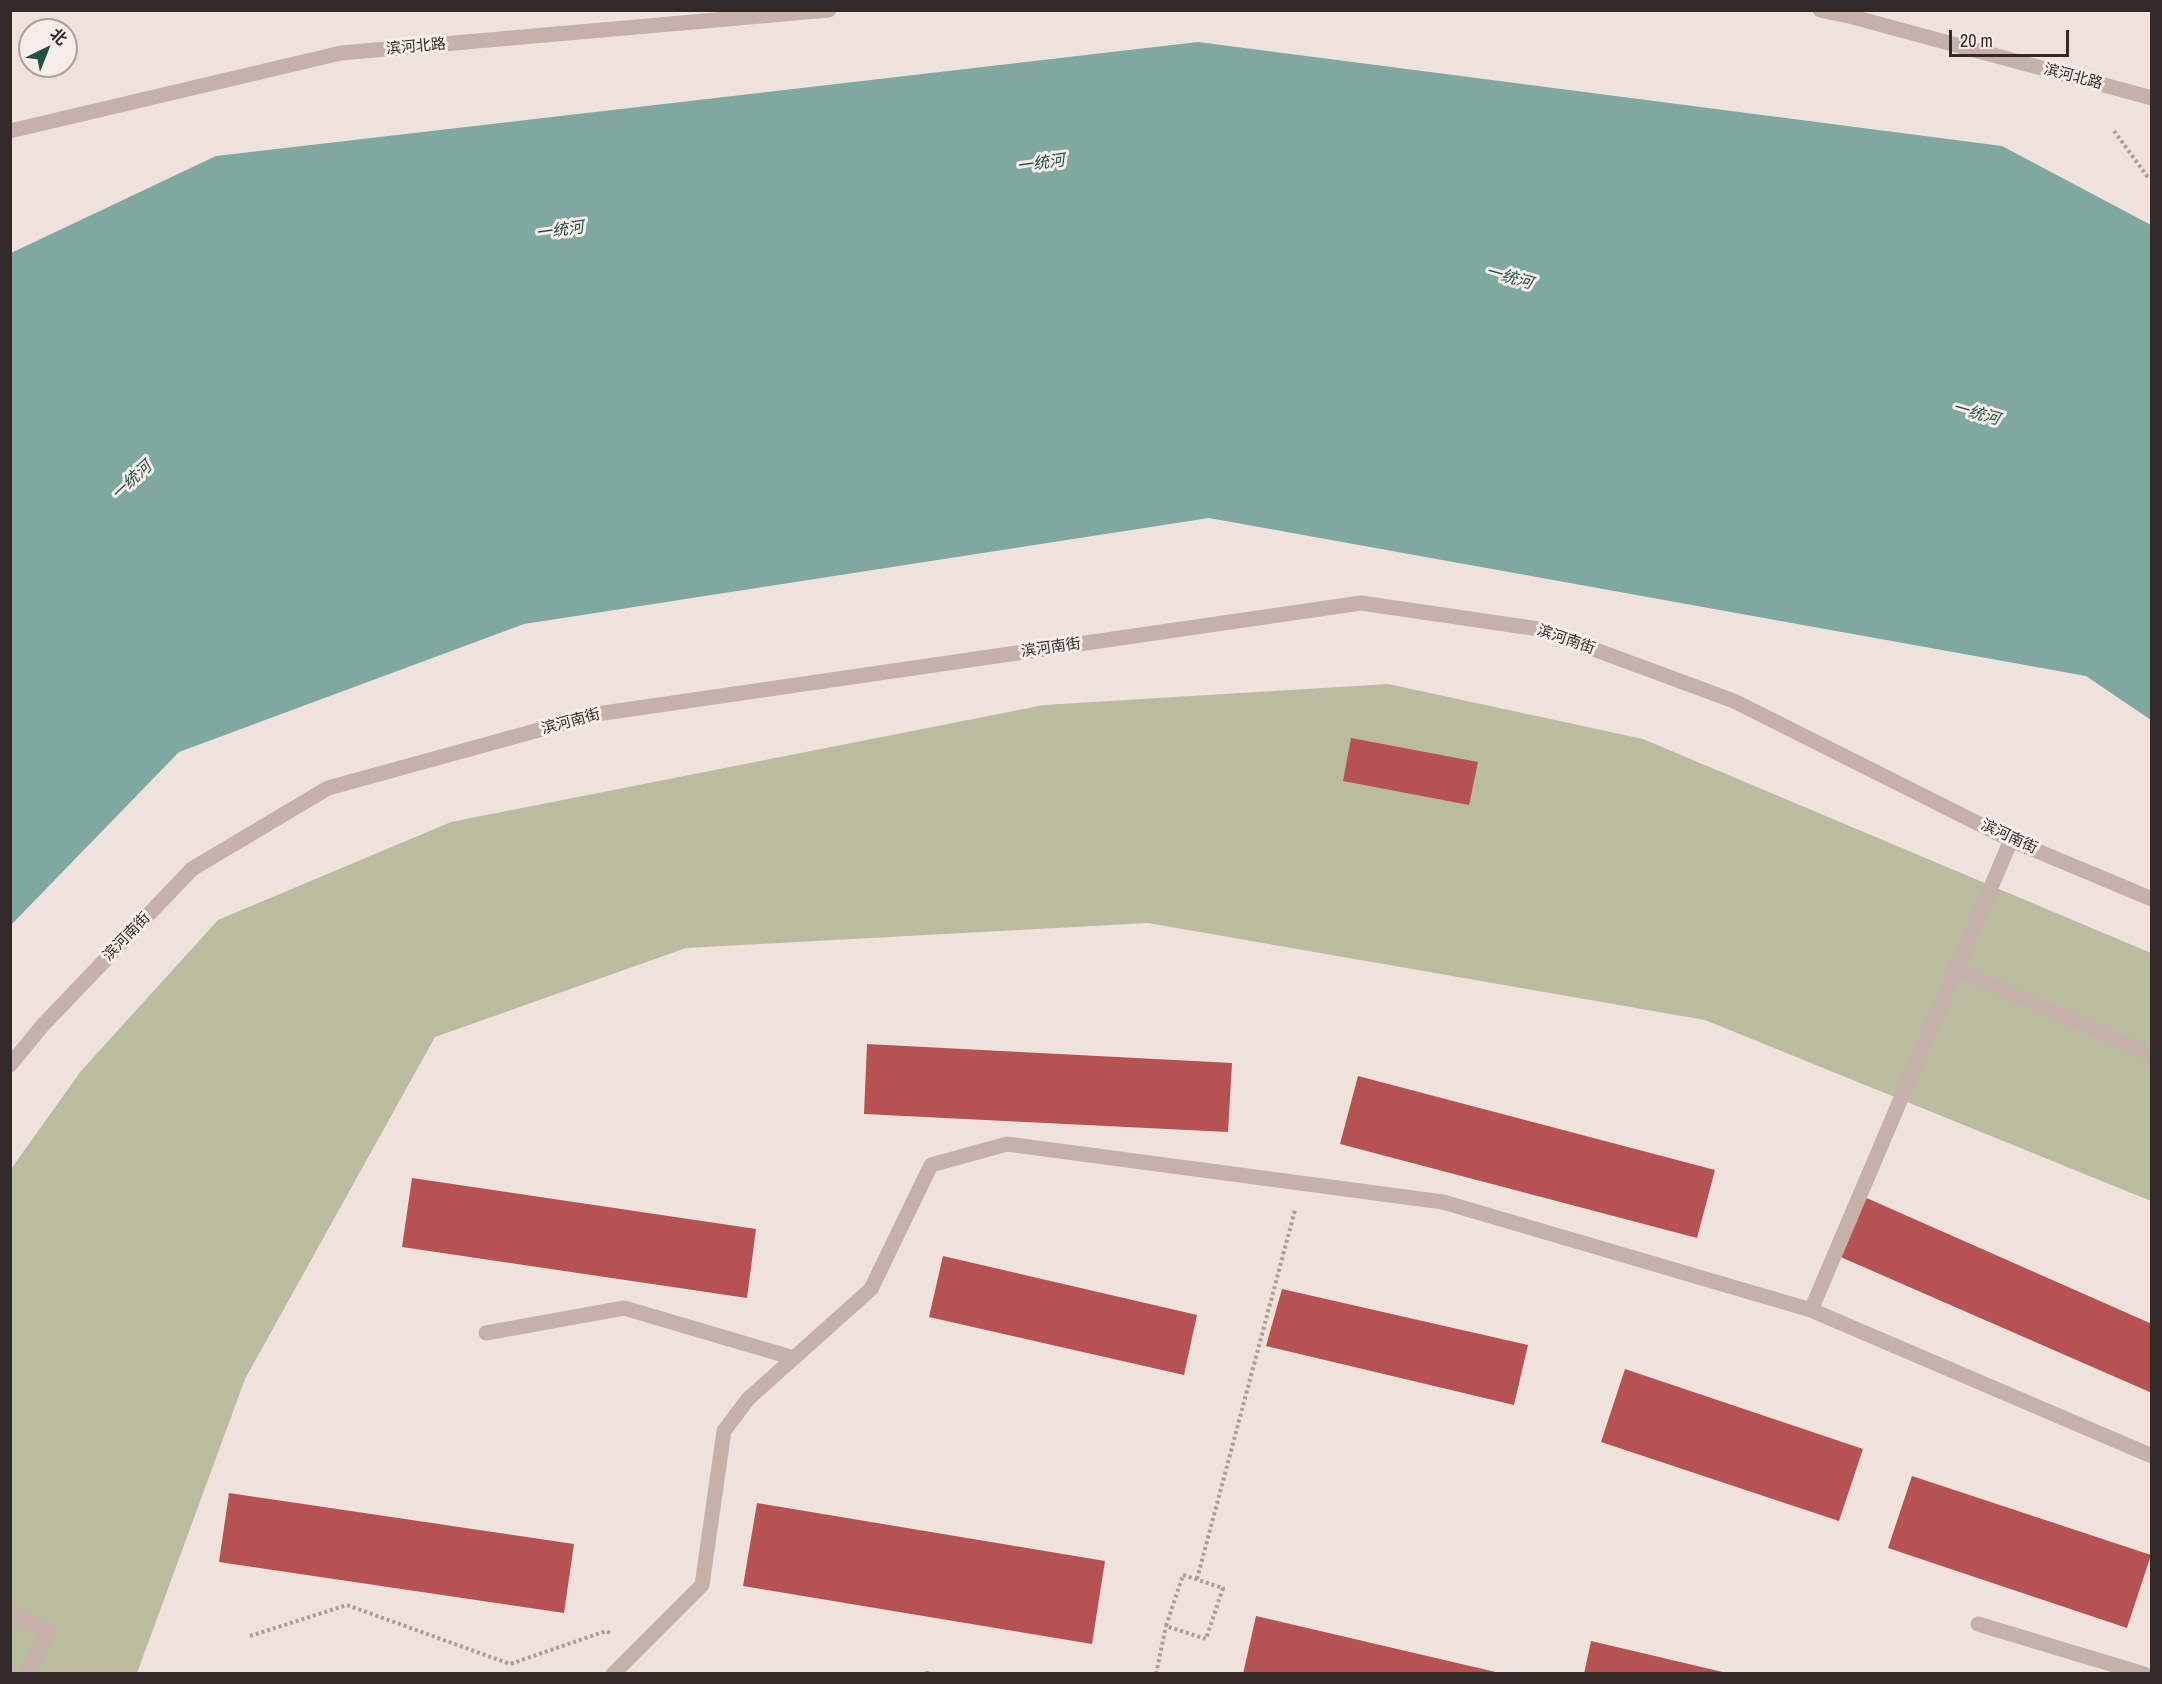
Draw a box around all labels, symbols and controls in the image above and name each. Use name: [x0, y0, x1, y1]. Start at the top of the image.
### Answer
north arrow: [18, 18, 78, 78]
scale bar: [1952, 18, 2072, 56]
text: 北: [46, 23, 72, 50]
text: 20 m: [1960, 28, 1993, 53]
street label: 滨河北路: [385, 35, 447, 59]
street label: 滨河北路: [2042, 61, 2104, 93]
water label: 一统河: [1016, 151, 1066, 177]
water label: 一统河: [535, 218, 585, 244]
water label: 一统河: [1483, 262, 1535, 294]
water label: 一统河: [1950, 398, 2002, 430]
water label: 一统河: [108, 458, 156, 504]
street label: 滨河南街: [1535, 622, 1597, 658]
street label: 滨河南街: [1020, 635, 1082, 661]
street label: 滨河南街: [540, 706, 602, 738]
street label: 滨河南街: [1978, 816, 2040, 858]
street label: 滨河南街: [100, 909, 154, 965]

